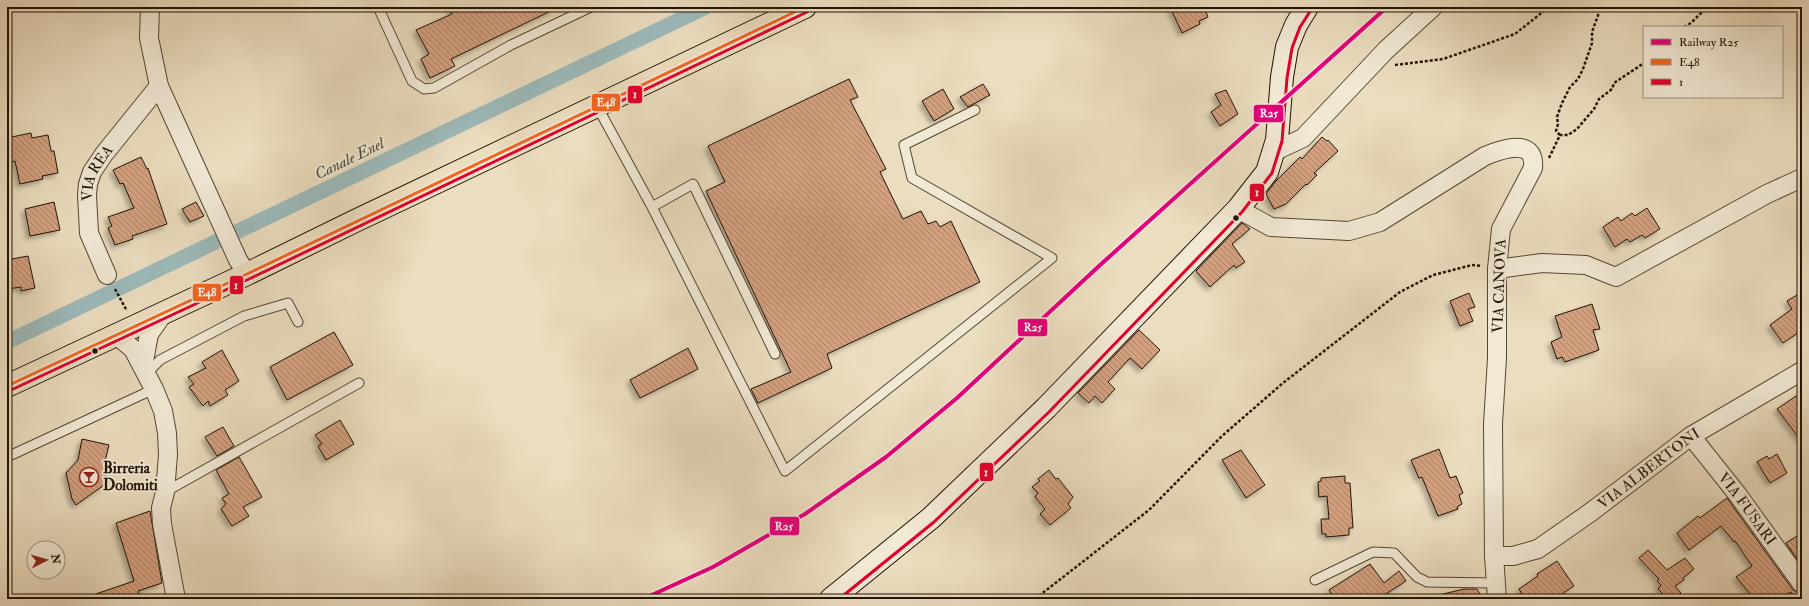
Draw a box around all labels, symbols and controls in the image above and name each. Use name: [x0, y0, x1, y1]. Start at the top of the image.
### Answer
legend: [1643, 26, 1783, 98]
text: Railway R25: [1679, 35, 1739, 50]
text: E48: [1679, 55, 1700, 70]
text: 1: [1679, 75, 1683, 90]
line badge: 1: [627, 85, 643, 104]
text: 1: [633, 88, 637, 101]
line badge: E48: [591, 93, 621, 112]
text: E48: [596, 96, 616, 110]
line badge: R25: [1253, 104, 1284, 123]
text: R25: [1260, 107, 1278, 120]
water label: Canale Enel: [312, 133, 388, 184]
street label: VIA REA: [78, 141, 118, 201]
line badge: 1: [1249, 183, 1265, 202]
text: 1: [1255, 186, 1259, 199]
unlabelled marker: [1231, 213, 1241, 223]
street label: VIA CANOVA: [1488, 238, 1511, 333]
line badge: 1: [229, 275, 244, 295]
text: 1: [234, 279, 238, 292]
line badge: E48: [192, 283, 222, 302]
text: E48: [197, 286, 217, 300]
line badge: R25: [1017, 318, 1048, 337]
text: R25: [1024, 321, 1042, 334]
unlabelled marker: [90, 346, 100, 356]
street label: VIA ALBERTONI: [1594, 424, 1703, 513]
place label: Birreria Dolomiti: [103, 459, 158, 495]
line badge: 1: [979, 462, 994, 482]
bar icon: Birreria Dolomiti: [78, 466, 100, 488]
text: 1: [984, 466, 988, 479]
street label: VIA FUSARI: [1714, 469, 1780, 549]
line badge: R25: [769, 516, 800, 536]
text: R25: [775, 520, 793, 533]
north arrow: [26, 540, 66, 580]
text: N: [48, 552, 63, 566]

